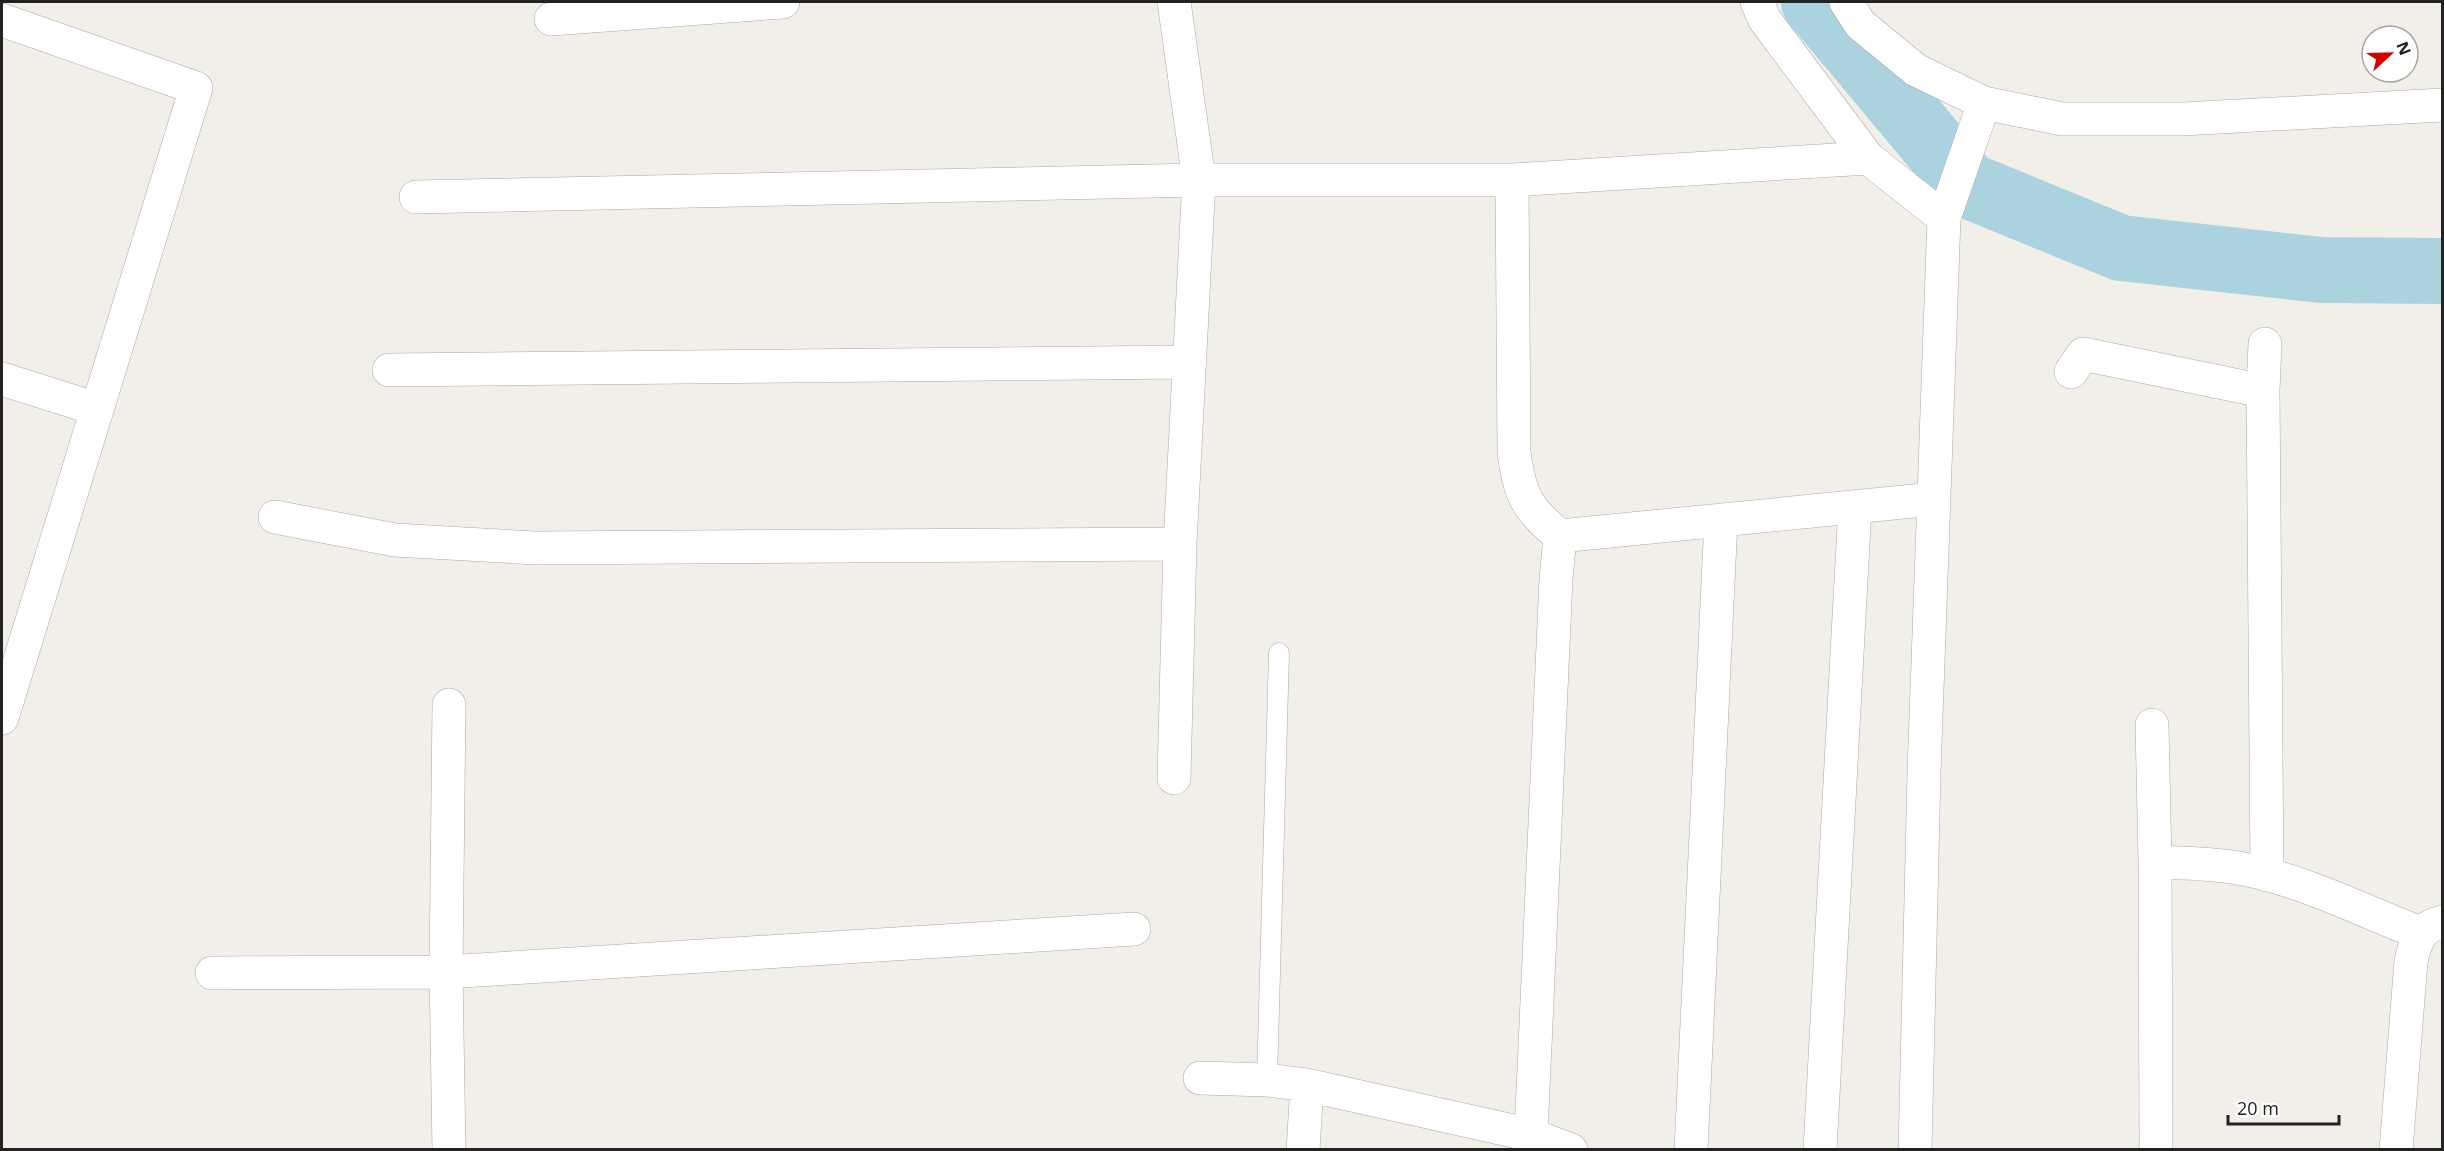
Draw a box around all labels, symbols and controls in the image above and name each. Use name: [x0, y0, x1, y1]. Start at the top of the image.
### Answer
north arrow: [2360, 24, 2420, 84]
text: N: [2391, 38, 2417, 59]
scale bar: [2228, 1088, 2339, 1126]
text: 20 m: [2237, 1096, 2279, 1120]

